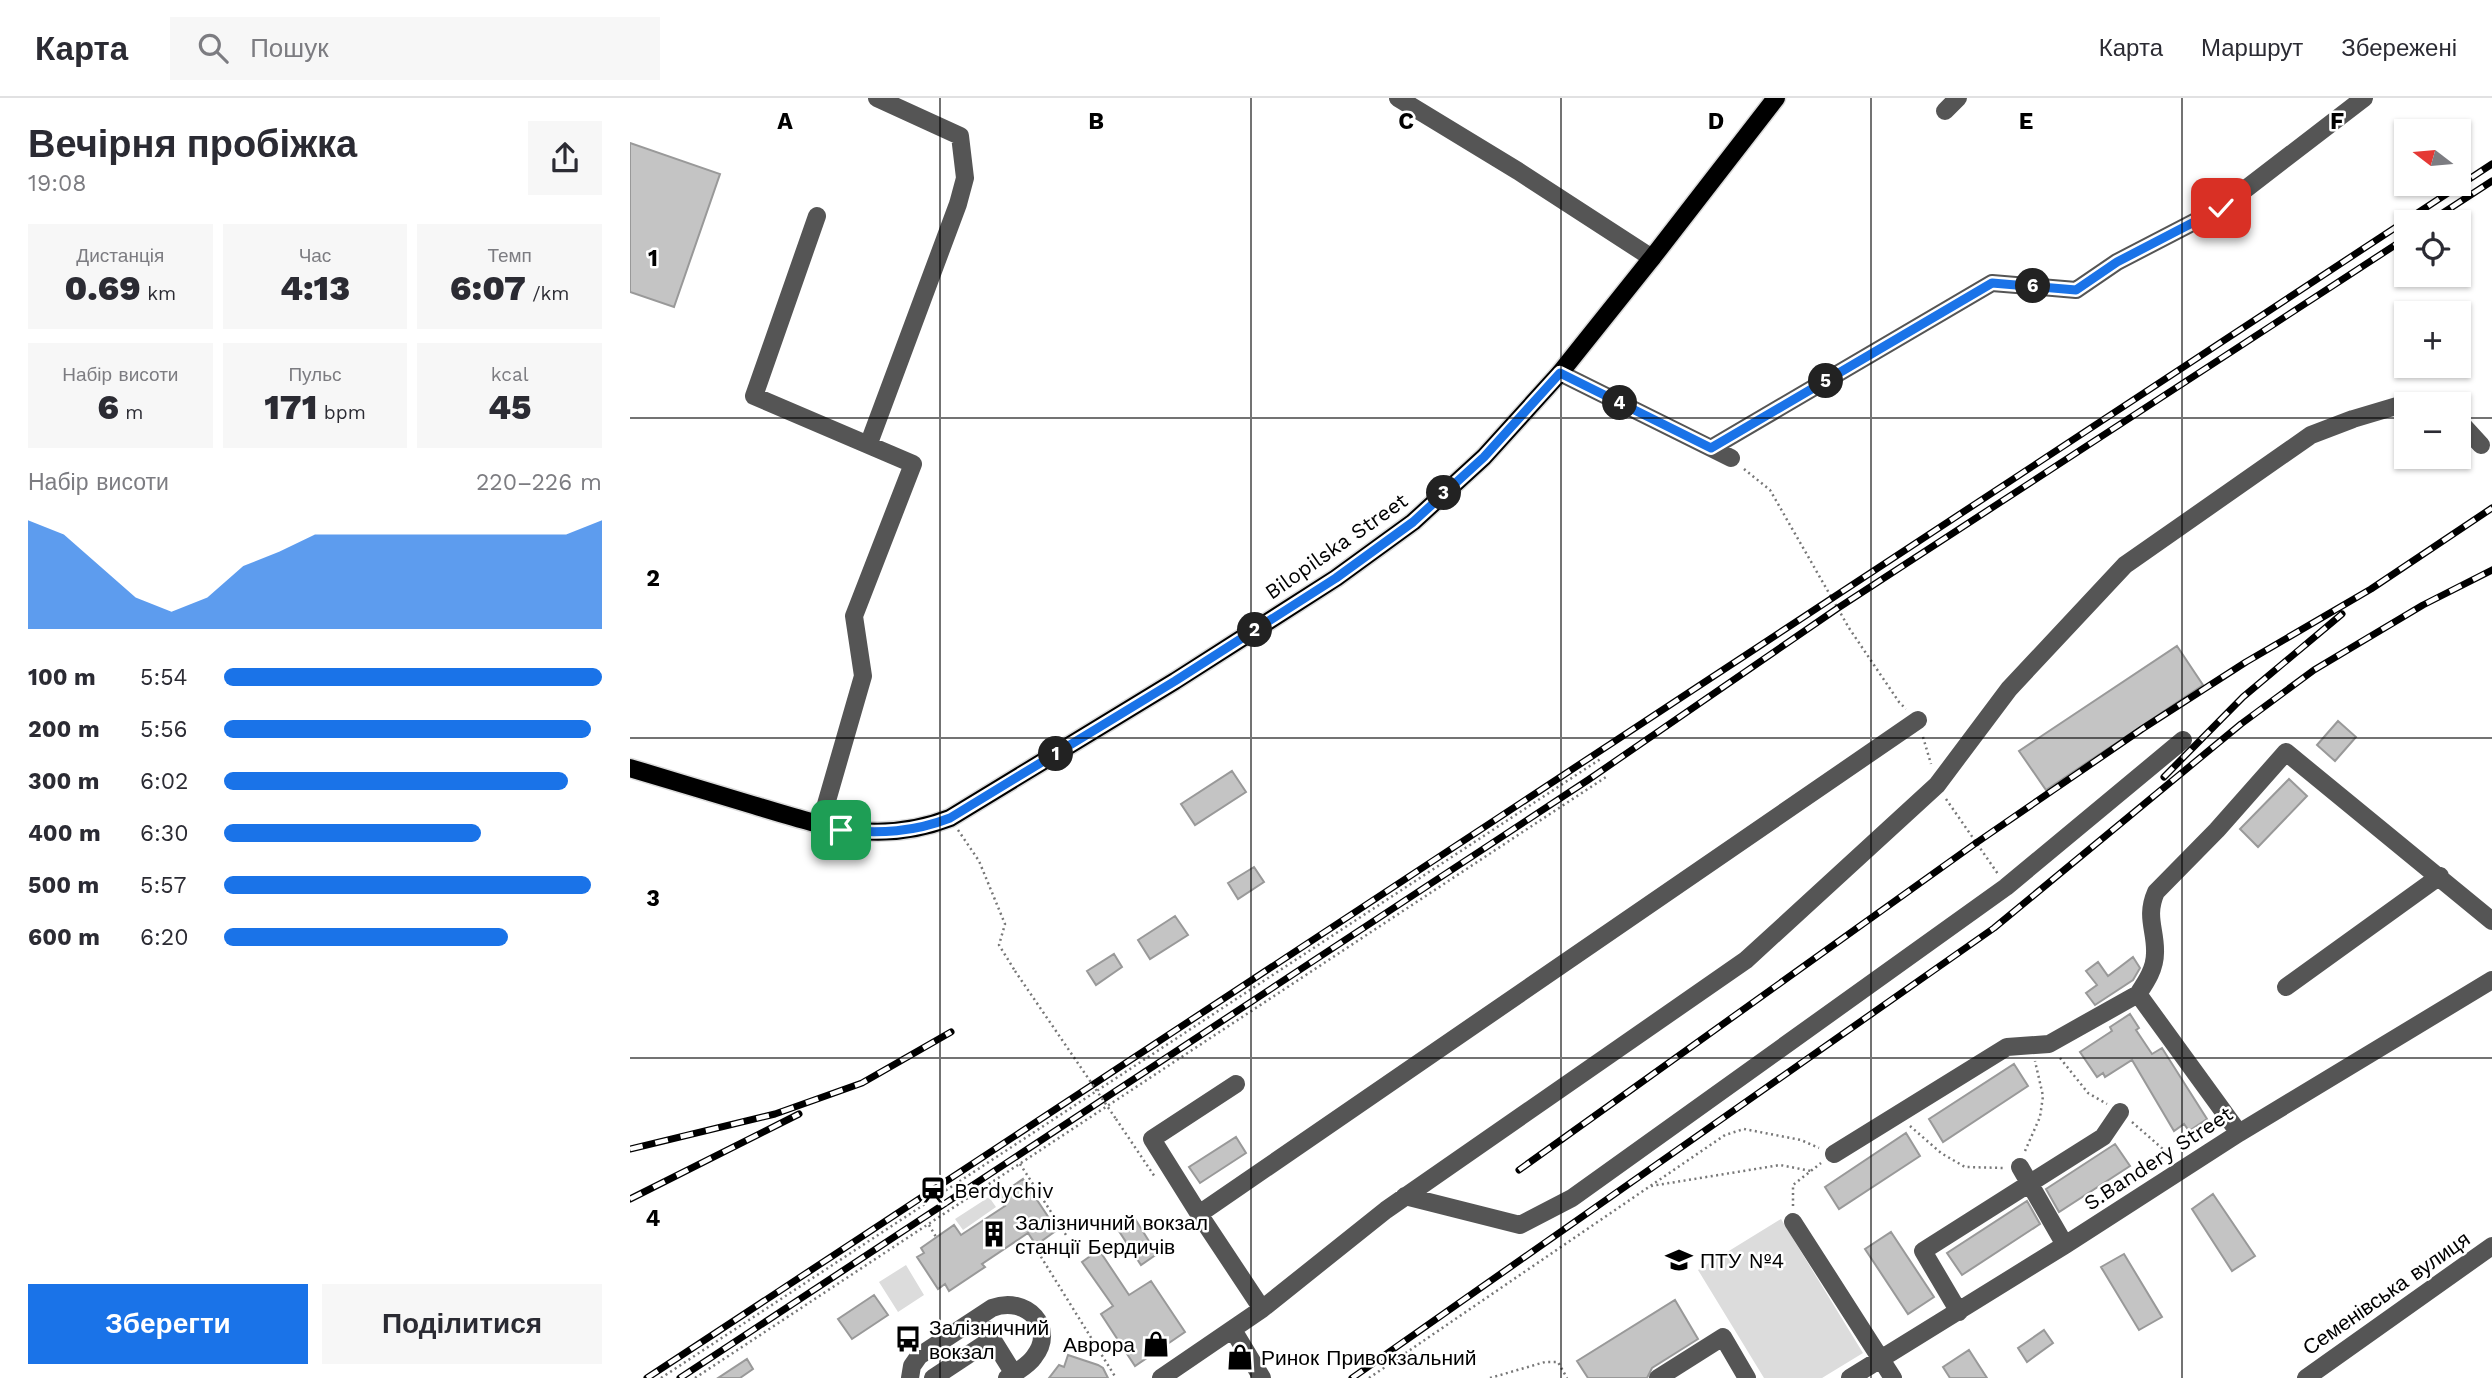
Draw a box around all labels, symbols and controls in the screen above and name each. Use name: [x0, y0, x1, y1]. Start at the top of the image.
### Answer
search box: [170, 17, 660, 80]
text: Карта: [35, 29, 128, 68]
icon: search: [194, 29, 232, 67]
text: Пошук: [250, 33, 329, 63]
text: Карта: [2099, 34, 2163, 62]
text: Маршрут: [2201, 34, 2303, 62]
text: Збережені: [2341, 34, 2457, 62]
text: A: [777, 108, 793, 135]
text: B: [1088, 108, 1104, 135]
text: C: [1398, 108, 1414, 135]
text: D: [1708, 108, 1724, 135]
text: E: [2019, 108, 2033, 135]
text: F: [2330, 108, 2344, 135]
north arrow: [2394, 119, 2471, 196]
map controls: [2394, 119, 2471, 469]
button: share: [528, 121, 602, 195]
text: Вечірня пробіжка: [28, 122, 357, 166]
text: 19:08: [28, 170, 86, 197]
pin: [2191, 178, 2251, 238]
icon: check: [2202, 189, 2240, 227]
button: locate: [2394, 210, 2471, 287]
text: Дистанція: [76, 244, 164, 267]
text: Час: [299, 244, 331, 267]
text: Темп: [487, 244, 532, 267]
text: 1: [648, 245, 658, 272]
text: 0.69: [65, 267, 141, 309]
text: 4:13: [280, 267, 350, 309]
text: 6:07: [450, 267, 526, 309]
pin: 6: [2016, 268, 2050, 304]
text: 6: [2027, 274, 2038, 297]
text: km: [141, 282, 176, 305]
text: /km: [526, 282, 569, 305]
button: +: [2394, 301, 2471, 378]
text: Набір висоти: [62, 363, 178, 386]
text: Пульс: [288, 363, 342, 386]
text: kcal: [491, 363, 528, 386]
pin: 5: [1808, 364, 1844, 398]
text: 5: [1820, 369, 1831, 392]
text: 6: [97, 386, 119, 428]
text: 171: [264, 386, 317, 428]
text: 45: [488, 386, 531, 428]
pin: 4: [1602, 386, 1637, 420]
text: 4: [1613, 391, 1626, 414]
button: −: [2394, 392, 2471, 469]
text: m: [119, 401, 143, 424]
text: bpm: [317, 401, 366, 424]
text: Набір висоти: [28, 469, 169, 496]
text: 220–226 m: [476, 469, 602, 496]
pin: 3: [1426, 476, 1462, 510]
text: 3: [1438, 481, 1449, 504]
street label: Bilopilska Street: [1260, 487, 1412, 604]
text: 2: [646, 565, 660, 592]
pin: 2: [1238, 612, 1272, 648]
text: 2: [1249, 618, 1260, 641]
text: 100 m: [28, 664, 96, 691]
text: 5:54: [140, 664, 188, 691]
text: 200 m: [28, 716, 100, 743]
text: 5:56: [140, 716, 188, 743]
pin: 1: [1038, 736, 1074, 772]
text: 1: [1051, 742, 1060, 765]
text: 300 m: [28, 768, 99, 795]
text: 6:02: [140, 768, 189, 795]
pin: [811, 800, 871, 860]
icon: arrive: [822, 811, 860, 849]
text: 400 m: [28, 820, 101, 847]
text: 6:30: [140, 820, 189, 847]
text: 500 m: [28, 872, 99, 899]
text: 5:57: [140, 872, 186, 899]
text: 3: [646, 885, 660, 912]
text: 600 m: [28, 924, 100, 951]
text: 6:20: [140, 924, 189, 951]
street label: S.Bandery Street: [2079, 1101, 2237, 1215]
station icon: Berdychiv: [918, 1175, 948, 1205]
place label: Berdychiv: [954, 1178, 1053, 1203]
text: 4: [646, 1205, 661, 1232]
place label: Залізничний вокзал станції Бердичів: [1015, 1210, 1208, 1259]
building icon: Залізничний вокзал станції Бердичів: [979, 1219, 1009, 1249]
street label: Семенівська вулиця: [2298, 1226, 2474, 1360]
school or university icon: ПТУ №4: [1664, 1245, 1694, 1275]
place label: ПТУ №4: [1700, 1248, 1784, 1273]
button: Зберегти: [28, 1284, 308, 1364]
button: Поділитися: [322, 1284, 602, 1364]
place label: Залізничний вокзал: [929, 1315, 1049, 1364]
bus stop icon: Залізничний вокзал: [893, 1324, 923, 1354]
shop icon: Аврора: [1141, 1329, 1171, 1359]
place label: Аврора: [1063, 1332, 1135, 1357]
shop icon: Ринок Привокзальний: [1225, 1342, 1255, 1372]
place label: Ринок Привокзальний: [1261, 1345, 1476, 1370]

